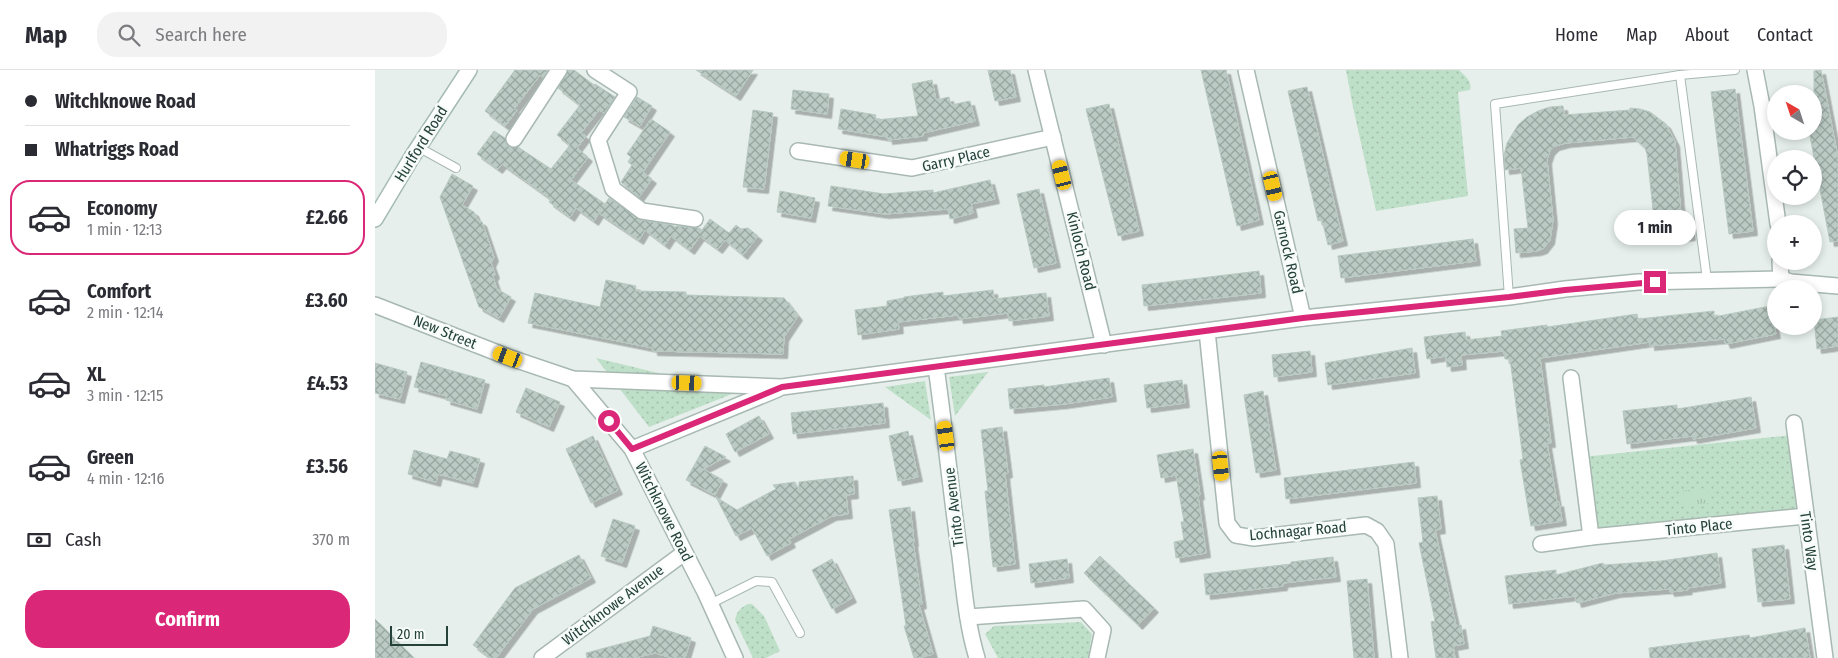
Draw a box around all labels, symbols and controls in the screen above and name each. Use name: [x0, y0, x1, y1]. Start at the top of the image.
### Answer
search box: [97, 12, 447, 57]
text: Map: [25, 21, 67, 49]
icon: search: [115, 21, 143, 49]
text: Search here: [155, 23, 247, 46]
text: Home: [1555, 24, 1598, 46]
text: Map: [1626, 24, 1657, 46]
text: About: [1685, 24, 1729, 46]
text: Contact: [1757, 24, 1813, 46]
north arrow: [1767, 85, 1823, 140]
map controls: [1767, 85, 1822, 335]
text: Witchknowe Road: [55, 90, 196, 113]
street label: Hurlford Road: [391, 103, 451, 185]
text: Whatriggs Road: [55, 138, 179, 161]
street label: Garry Place: [920, 142, 992, 176]
car: [839, 150, 870, 170]
button: locate: [1767, 150, 1822, 205]
car: [1051, 159, 1072, 191]
car: [1262, 170, 1283, 202]
icon: car: [27, 195, 72, 240]
text: Economy: [87, 197, 157, 220]
text: £2.66: [306, 206, 348, 229]
street label: Garnock Road: [1270, 209, 1306, 295]
street label: Kinloch Road: [1063, 210, 1099, 292]
callout: 1 min: [1614, 210, 1696, 244]
button: +: [1767, 215, 1822, 270]
text: 1 min: [1638, 218, 1672, 237]
text: 1 min · 12:13: [87, 220, 162, 239]
route end: [1644, 271, 1666, 293]
icon: car: [27, 278, 72, 323]
text: Comfort: [87, 280, 151, 303]
button: −: [1767, 280, 1822, 335]
text: £3.60: [305, 289, 348, 312]
text: 2 min · 12:14: [87, 303, 164, 322]
street label: New Street: [411, 311, 479, 353]
car: [491, 345, 524, 369]
icon: car: [27, 361, 72, 406]
text: XL: [87, 363, 106, 386]
text: £4.53: [307, 372, 348, 395]
car: [671, 375, 702, 391]
text: 3 min · 12:15: [87, 386, 163, 405]
route start: [598, 410, 620, 432]
car: [936, 420, 955, 452]
icon: car: [27, 444, 72, 489]
text: Green: [87, 446, 134, 469]
car: [1211, 450, 1230, 482]
text: £3.56: [306, 455, 348, 478]
street label: Witchknowe Road: [631, 460, 697, 564]
street label: Tinto Avenue: [940, 466, 968, 548]
text: 4 min · 12:16: [87, 469, 164, 488]
street label: Tinto Way: [1796, 510, 1822, 572]
street label: Tinto Place: [1665, 515, 1733, 539]
street label: Lochnagar Road: [1249, 518, 1347, 544]
icon: cash: [25, 526, 53, 554]
text: Cash: [65, 528, 102, 551]
text: 370 m: [312, 530, 350, 549]
street label: Witchknowe Avenue: [559, 561, 667, 649]
button: Confirm: [25, 590, 350, 648]
scale bar: [390, 623, 447, 646]
text: 20 m: [397, 626, 425, 643]

